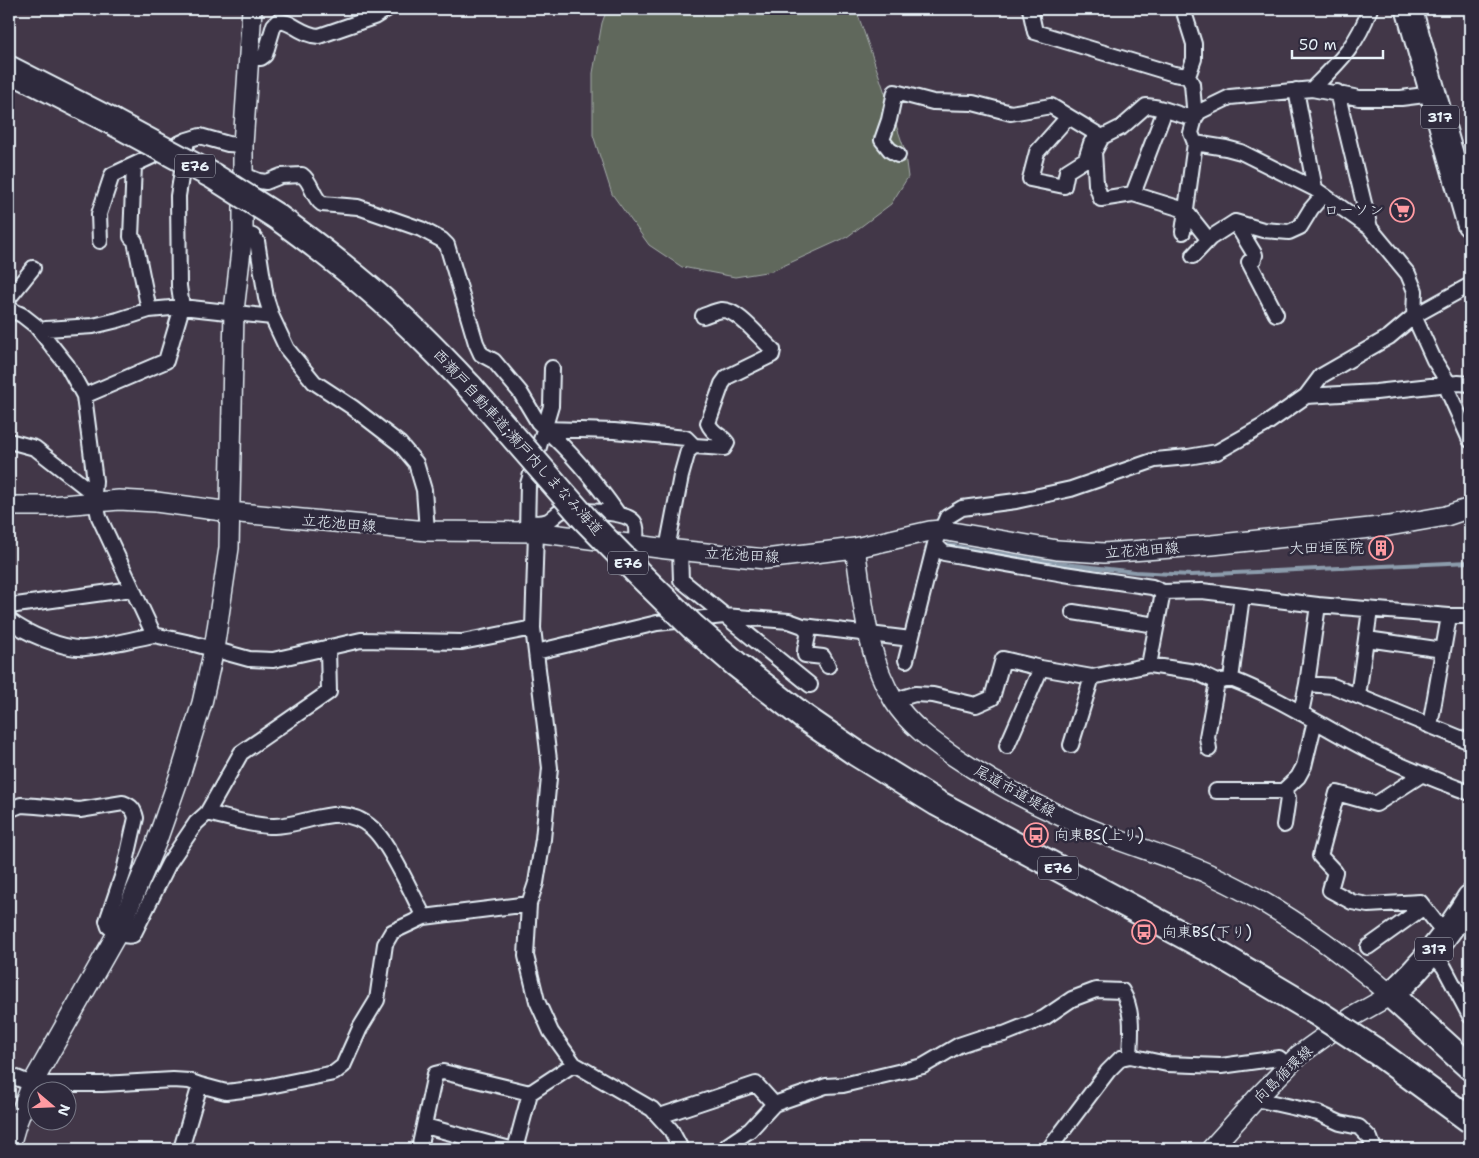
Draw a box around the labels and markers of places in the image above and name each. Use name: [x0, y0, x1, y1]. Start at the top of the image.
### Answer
supermarket icon: ローソン: [1389, 197, 1415, 223]
place label: ローソン: [1324, 200, 1384, 220]
building icon: 大田垣医院: [1368, 535, 1394, 561]
place label: 大田垣医院: [1289, 538, 1364, 558]
bus stop icon: 向東BS(上り): [1023, 822, 1049, 848]
place label: 向東BS(上り): [1054, 825, 1144, 845]
bus stop icon: 向東BS(下り): [1131, 919, 1157, 945]
place label: 向東BS(下り): [1162, 922, 1252, 942]

